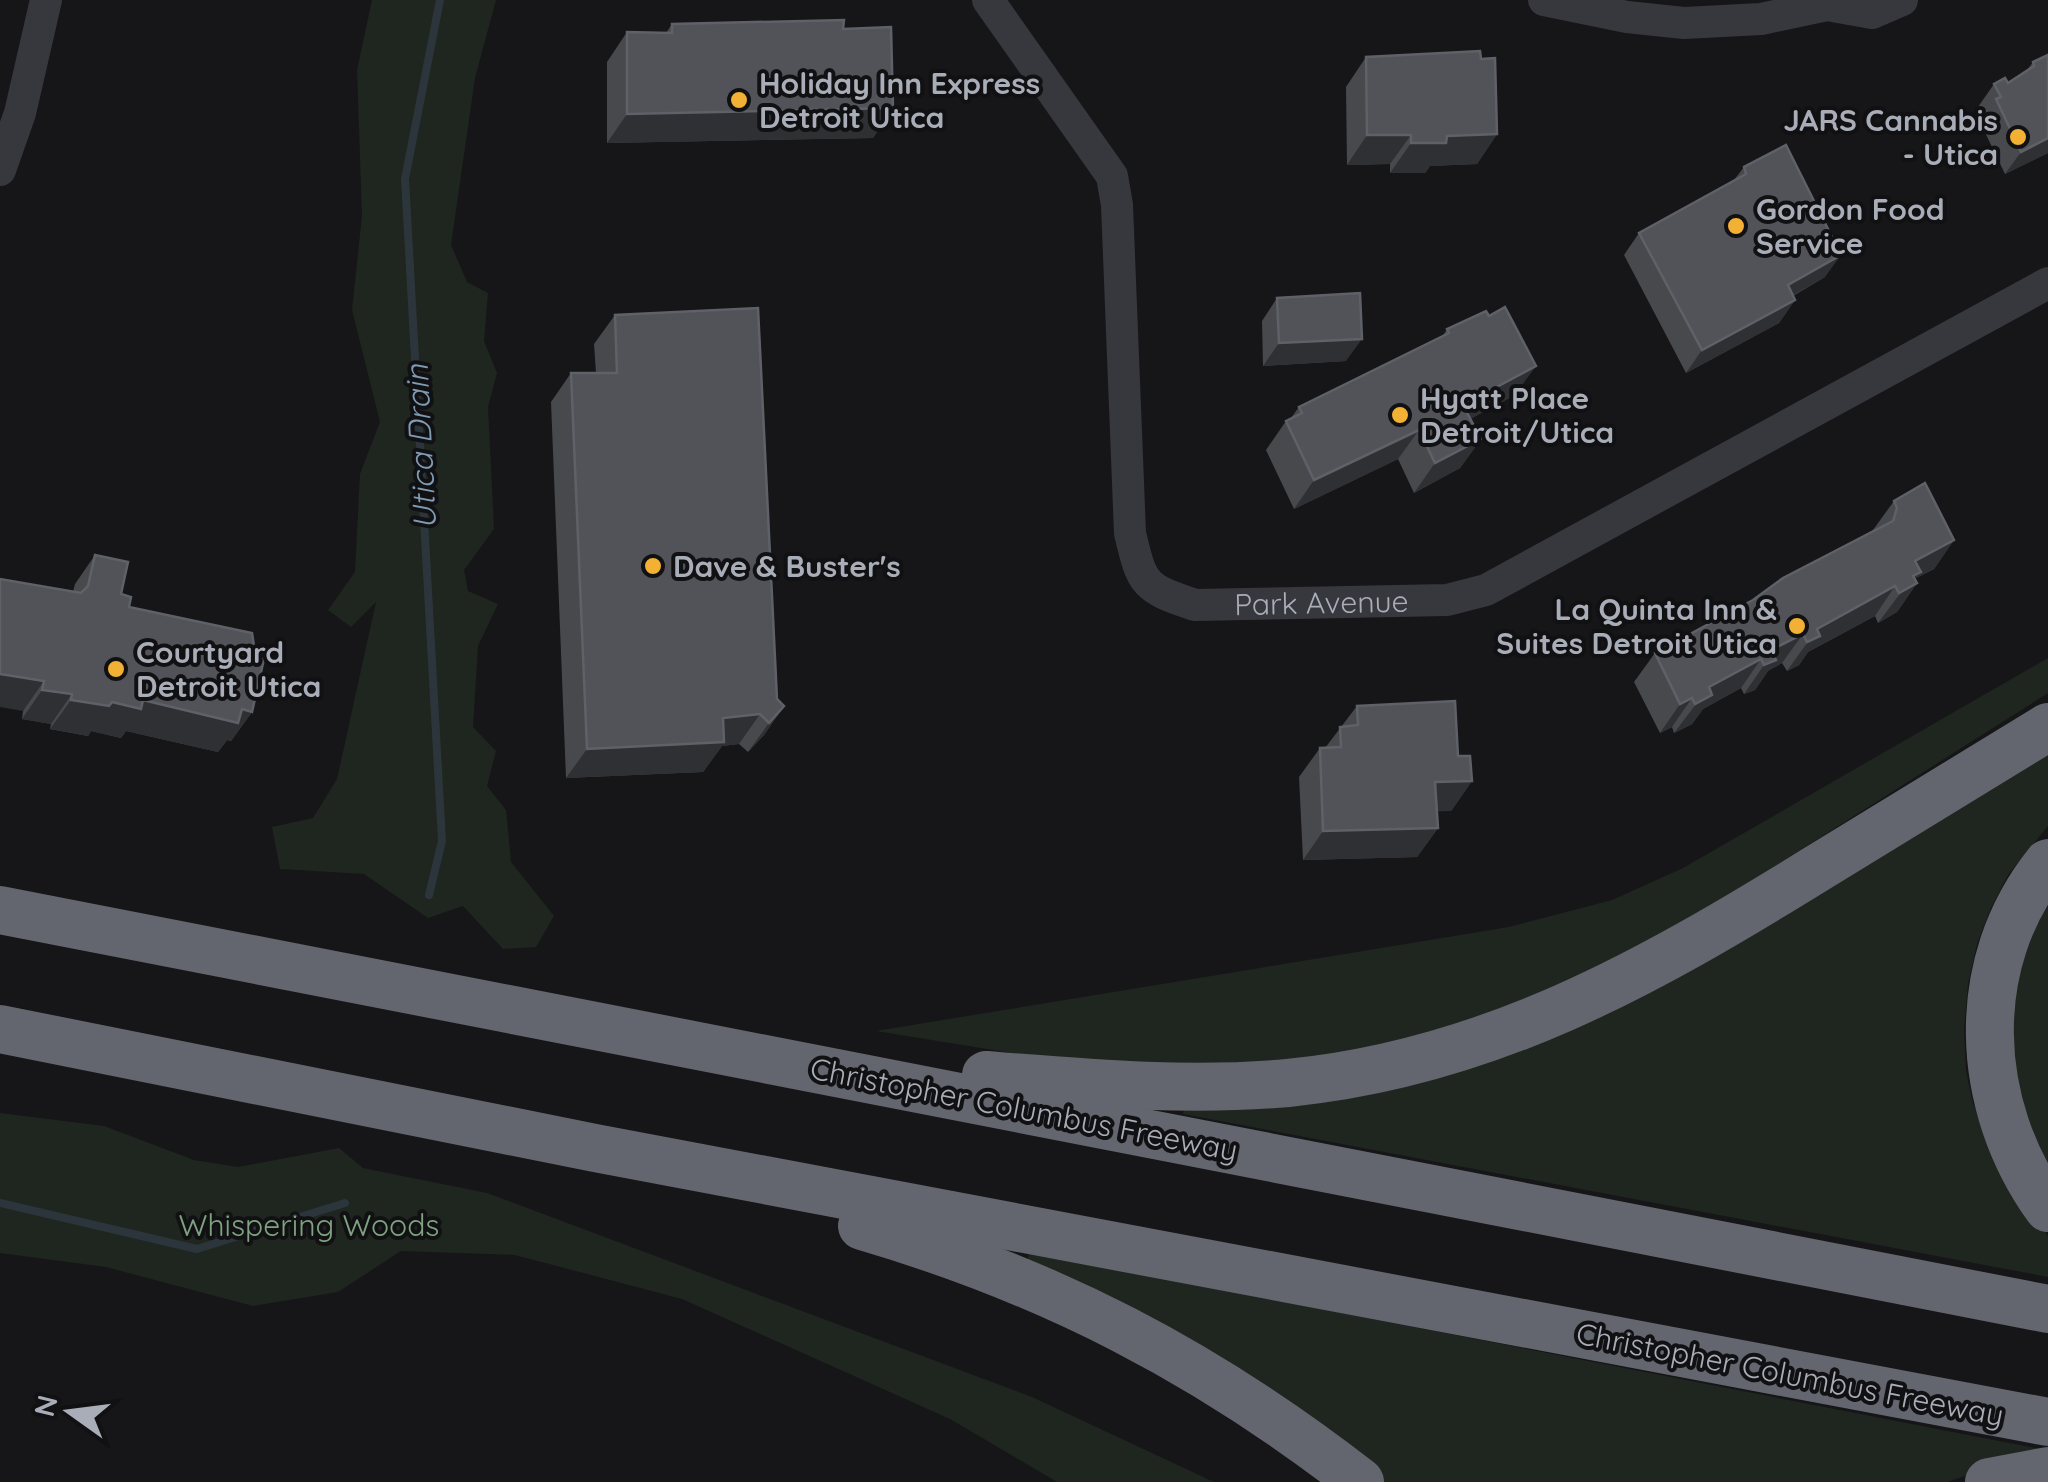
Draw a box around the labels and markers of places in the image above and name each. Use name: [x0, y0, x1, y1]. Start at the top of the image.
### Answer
place label: Holiday Inn Express Detroit Utica: [759, 64, 1040, 136]
marker: Holiday Inn Express Detroit Utica: [728, 89, 750, 111]
place label: JARS Cannabis - Utica: [1783, 101, 1998, 173]
marker: JARS Cannabis - Utica: [2007, 126, 2029, 148]
place label: Gordon Food Service: [1756, 190, 1945, 262]
marker: Gordon Food Service: [1725, 215, 1747, 237]
place label: Hyatt Place Detroit/Utica: [1420, 379, 1614, 451]
marker: Hyatt Place Detroit/Utica: [1389, 404, 1411, 426]
place label: Dave & Buster's: [673, 547, 901, 585]
marker: Dave & Buster's: [642, 555, 664, 577]
place label: La Quinta Inn & Suites Detroit Utica: [1496, 590, 1777, 662]
marker: La Quinta Inn & Suites Detroit Utica: [1786, 615, 1808, 637]
place label: Courtyard Detroit Utica: [136, 633, 321, 705]
marker: Courtyard Detroit Utica: [105, 658, 127, 680]

